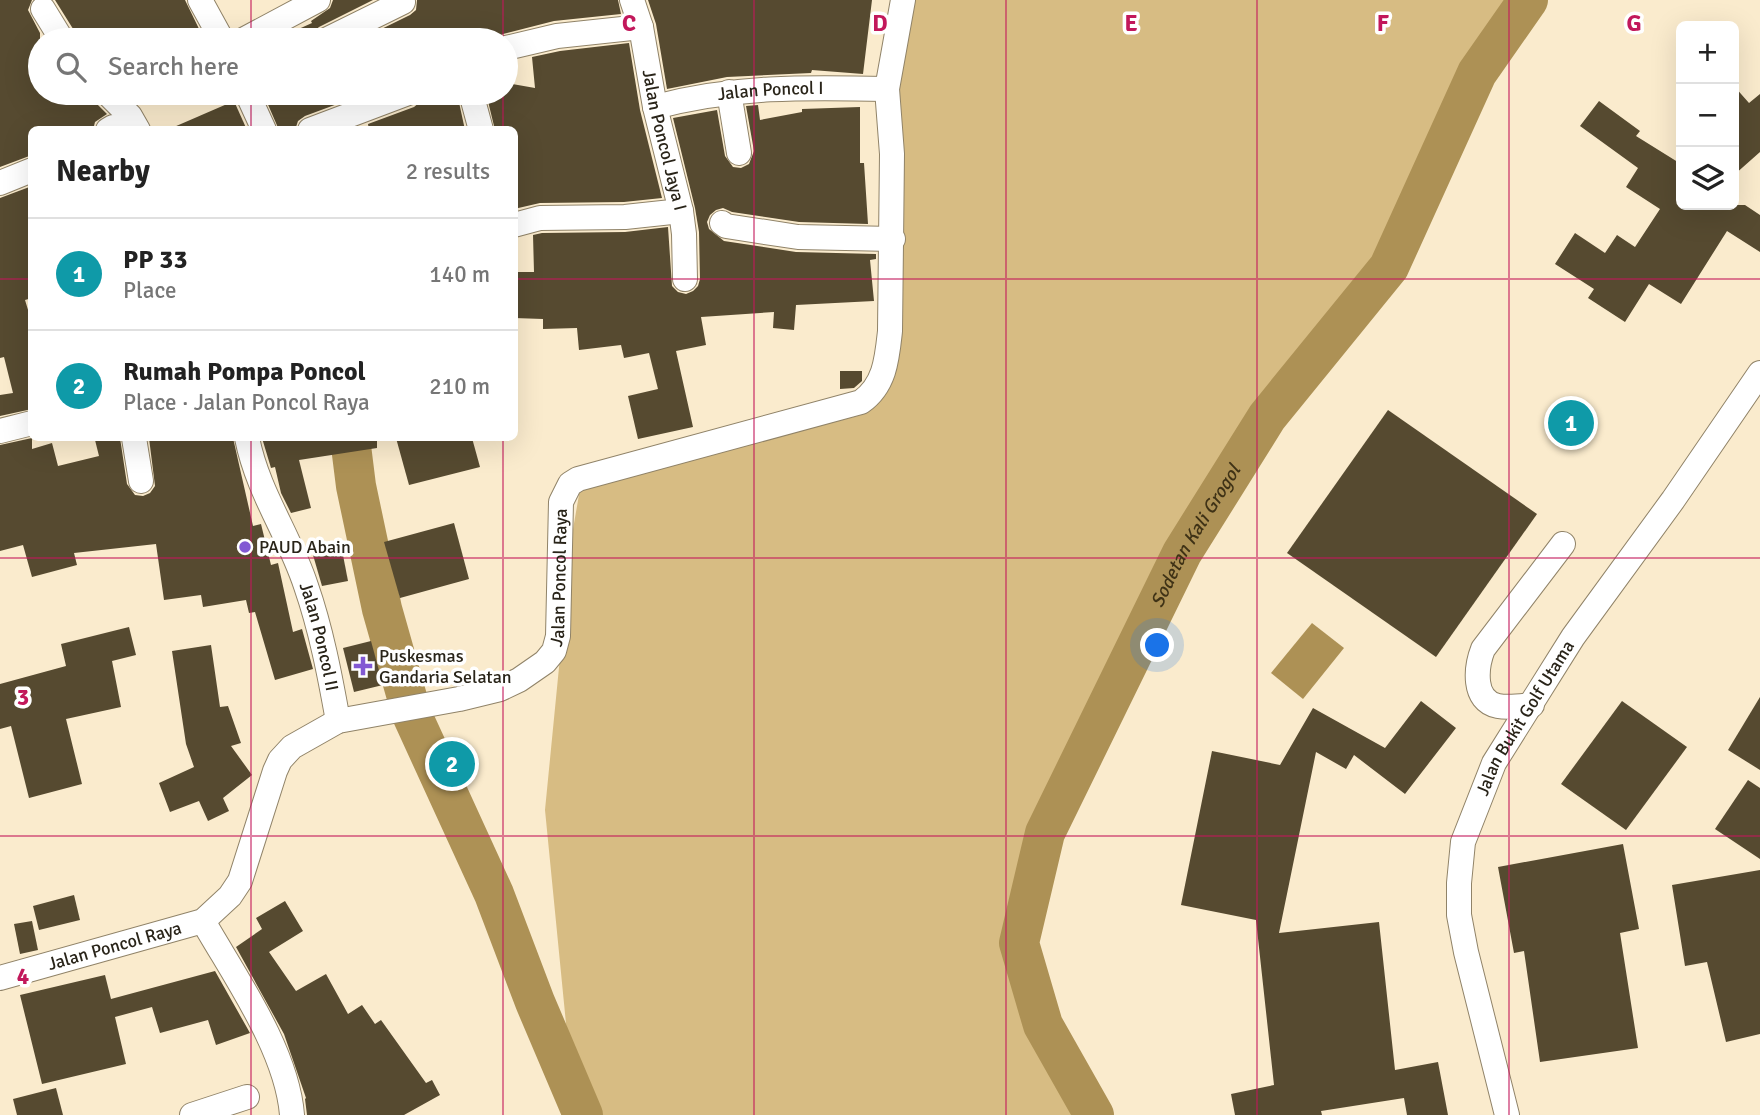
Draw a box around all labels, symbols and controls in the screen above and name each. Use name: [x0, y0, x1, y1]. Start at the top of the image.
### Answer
text: C: [622, 9, 636, 38]
text: D: [872, 9, 888, 38]
text: E: [1124, 9, 1138, 38]
text: F: [1377, 9, 1389, 38]
text: G: [1626, 9, 1642, 38]
map controls: [1676, 21, 1739, 210]
button: +: [1676, 21, 1739, 84]
search box: [28, 28, 518, 105]
icon: search: [52, 48, 90, 86]
text: Search here: [108, 51, 239, 83]
street label: Jalan Poncol Jaya I: [638, 68, 691, 213]
street label: Jalan Poncol I: [716, 77, 824, 105]
button: −: [1676, 84, 1739, 147]
button: layers: [1676, 147, 1739, 210]
text: Nearby: [56, 153, 150, 190]
text: 2 results: [406, 157, 490, 186]
text: PP 33: [123, 244, 187, 276]
text: 1: [73, 260, 85, 289]
text: 140 m: [429, 260, 490, 289]
text: Place: [123, 276, 177, 305]
text: Rumah Pompa Poncol: [123, 356, 366, 388]
text: 2: [73, 372, 85, 401]
text: 210 m: [429, 372, 490, 401]
text: Place · Jalan Poncol Raya: [123, 388, 370, 417]
pin: 1: [1548, 397, 1594, 449]
water label: Sodetan Kali Grogol: [1145, 459, 1247, 611]
street label: Jalan Poncol Raya: [545, 508, 572, 649]
place label: PAUD Abain: [259, 536, 351, 558]
marker: PAUD Abain: [237, 539, 253, 555]
street label: Jalan Poncol II: [294, 579, 343, 693]
your location: [1140, 628, 1174, 662]
street label: Jalan Bukit Golf Utama: [1471, 636, 1579, 799]
place label: Puskesmas Gandaria Selatan: [379, 645, 512, 688]
marker: Puskesmas Gandaria Selatan: [353, 656, 373, 676]
text: 3: [17, 683, 29, 712]
pin: 2: [429, 738, 475, 790]
street label: Jalan Poncol Raya: [45, 917, 184, 975]
text: 4: [17, 962, 29, 991]

